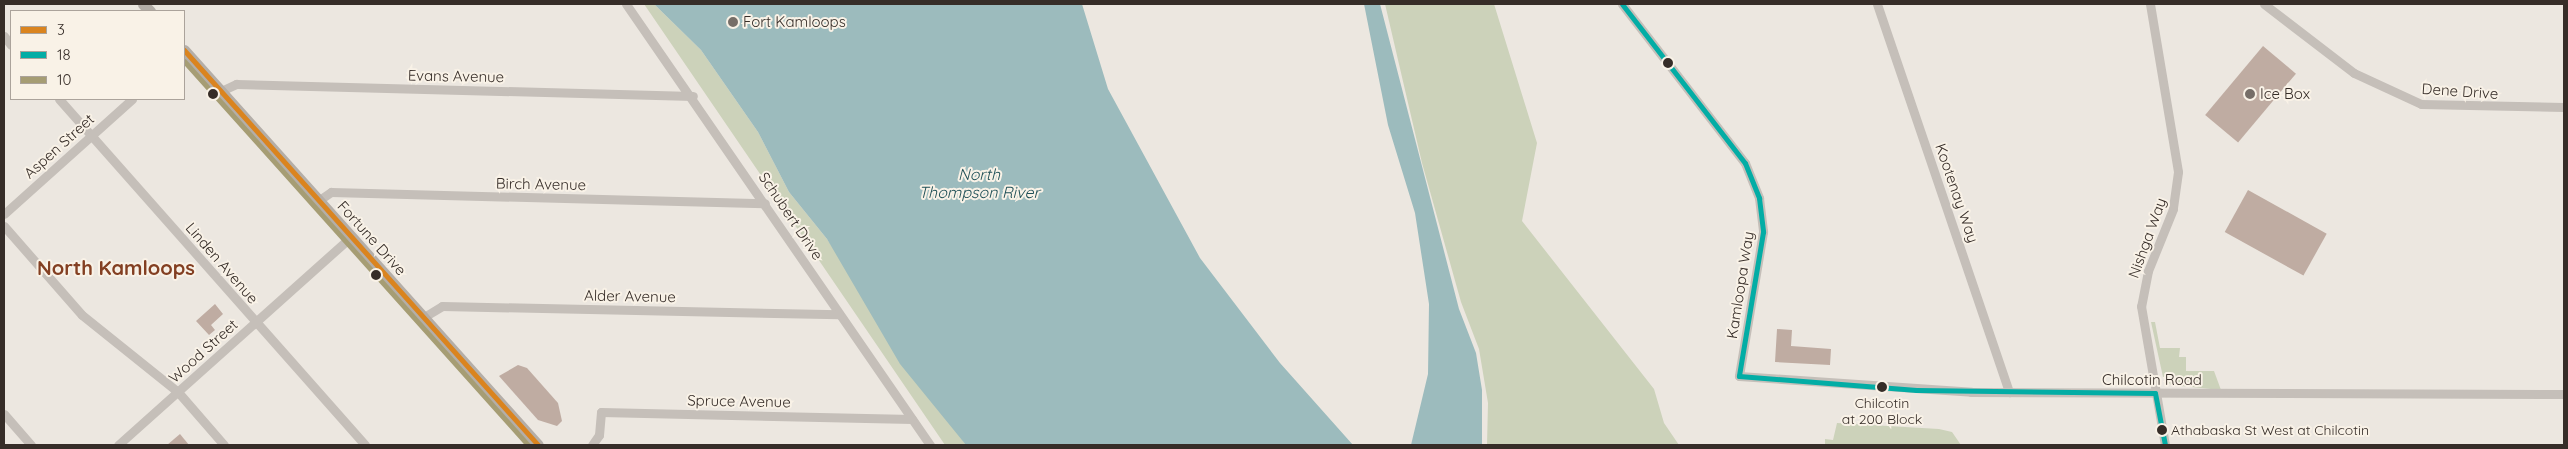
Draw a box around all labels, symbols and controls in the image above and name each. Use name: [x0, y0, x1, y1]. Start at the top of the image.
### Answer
legend: [10, 10, 185, 100]
place label: Fort Kamloops: [743, 13, 846, 31]
marker: Fort Kamloops: [727, 16, 739, 28]
text: 3: [57, 20, 65, 39]
text: 18: [57, 45, 71, 64]
unlabelled marker: [1663, 58, 1673, 68]
street label: Evans Avenue: [408, 66, 504, 86]
text: 10: [57, 70, 71, 89]
street label: Dene Drive: [2421, 79, 2499, 103]
place label: Ice Box: [2260, 85, 2310, 103]
marker: Ice Box: [2244, 88, 2256, 100]
unlabelled marker: [208, 89, 218, 99]
street label: Aspen Street: [20, 110, 98, 182]
street label: Kootenay Way: [1932, 141, 1982, 245]
water label: North Thompson River: [918, 164, 1040, 202]
street label: Schubert Drive: [755, 169, 827, 263]
street label: Birch Avenue: [496, 174, 586, 194]
street label: Nishga Way: [2124, 195, 2170, 281]
street label: Fortune Drive: [334, 197, 410, 279]
street label: Linden Avenue: [182, 219, 262, 307]
street label: Kamloopa Way: [1723, 230, 1757, 340]
district label: North Kamloops: [37, 255, 195, 279]
unlabelled marker: [371, 270, 381, 280]
street label: Alder Avenue: [584, 286, 676, 306]
street label: Wood Street: [165, 315, 241, 387]
street label: Chilcotin Road: [2102, 371, 2202, 389]
marker: Chilcotin at 200 Block: [1877, 382, 1887, 392]
street label: Spruce Avenue: [687, 391, 791, 411]
place label: Chilcotin at 200 Block: [1842, 395, 1922, 428]
place label: Athabaska St West at Chilcotin: [2171, 422, 2369, 438]
marker: Athabaska St West at Chilcotin: [2157, 425, 2167, 435]

